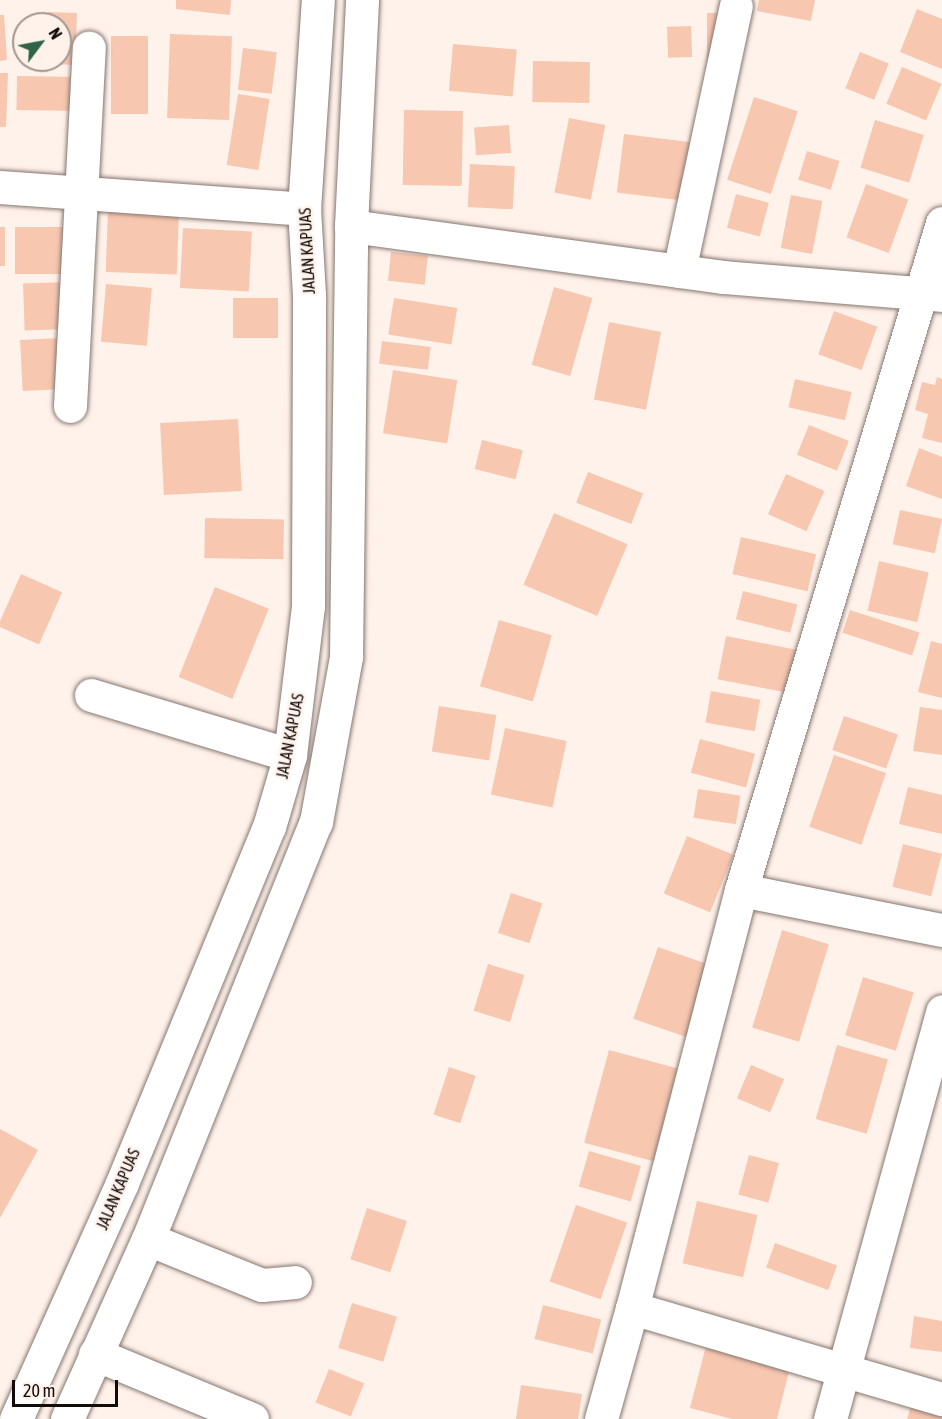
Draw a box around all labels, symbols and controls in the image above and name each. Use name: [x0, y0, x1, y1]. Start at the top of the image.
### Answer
north arrow: [12, 12, 72, 72]
text: N: [45, 25, 66, 42]
street label: JALAN KAPUAS: [295, 207, 319, 295]
street label: JALAN KAPUAS: [272, 692, 308, 780]
street label: JALAN KAPUAS: [92, 1146, 144, 1232]
scale bar: [15, 1368, 122, 1406]
text: 20 m: [23, 1380, 55, 1401]

